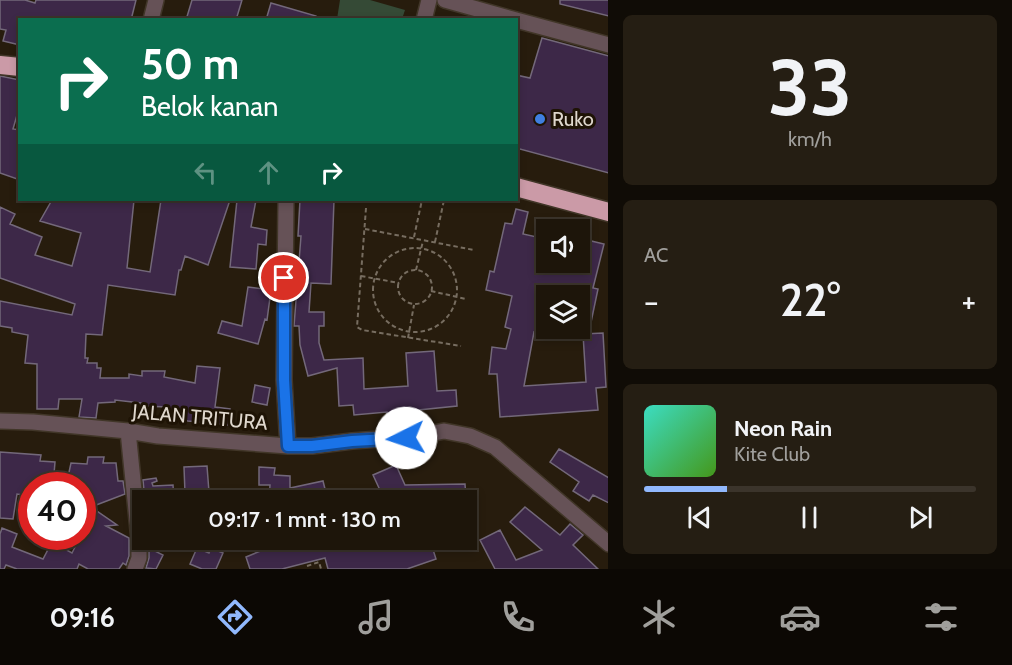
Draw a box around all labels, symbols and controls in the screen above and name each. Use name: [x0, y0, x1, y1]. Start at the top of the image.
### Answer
text: 50 m: [141, 38, 239, 90]
text: 33: [768, 40, 852, 135]
icon: right: [42, 42, 120, 120]
text: Belok kanan: [141, 90, 278, 123]
place label: Ruko: [552, 107, 594, 131]
marker: Ruko: [533, 112, 547, 126]
text: km/h: [788, 127, 832, 151]
icon: left: [189, 156, 222, 189]
icon: ahead: [252, 156, 285, 189]
icon: right: [315, 156, 348, 189]
map controls: [536, 219, 590, 339]
button: sound: [536, 219, 590, 273]
text: AC: [644, 243, 668, 267]
pin: [258, 252, 309, 303]
icon: arrive: [267, 261, 300, 294]
text: 22°: [780, 273, 840, 327]
text: −: [644, 281, 659, 321]
text: +: [961, 281, 976, 321]
button: layers: [536, 285, 590, 339]
street label: JALAN TRITURA: [130, 399, 269, 435]
position arrow: [374, 406, 438, 470]
text: Neon Rain: [734, 415, 832, 442]
text: Kite Club: [734, 442, 810, 466]
speed limit sign: 40: [18, 472, 96, 550]
icon: previous: [683, 501, 716, 534]
icon: pause: [793, 501, 826, 534]
icon: next: [904, 501, 937, 534]
text: 09:17 · 1 mnt · 130 m: [208, 506, 401, 533]
icon: directions: [214, 596, 256, 638]
icon: music: [355, 596, 397, 638]
icon: phone: [497, 596, 539, 638]
icon: climate: [638, 596, 680, 638]
icon: car: [779, 596, 821, 638]
icon: filters: [920, 596, 962, 638]
text: 09:16: [50, 601, 115, 634]

